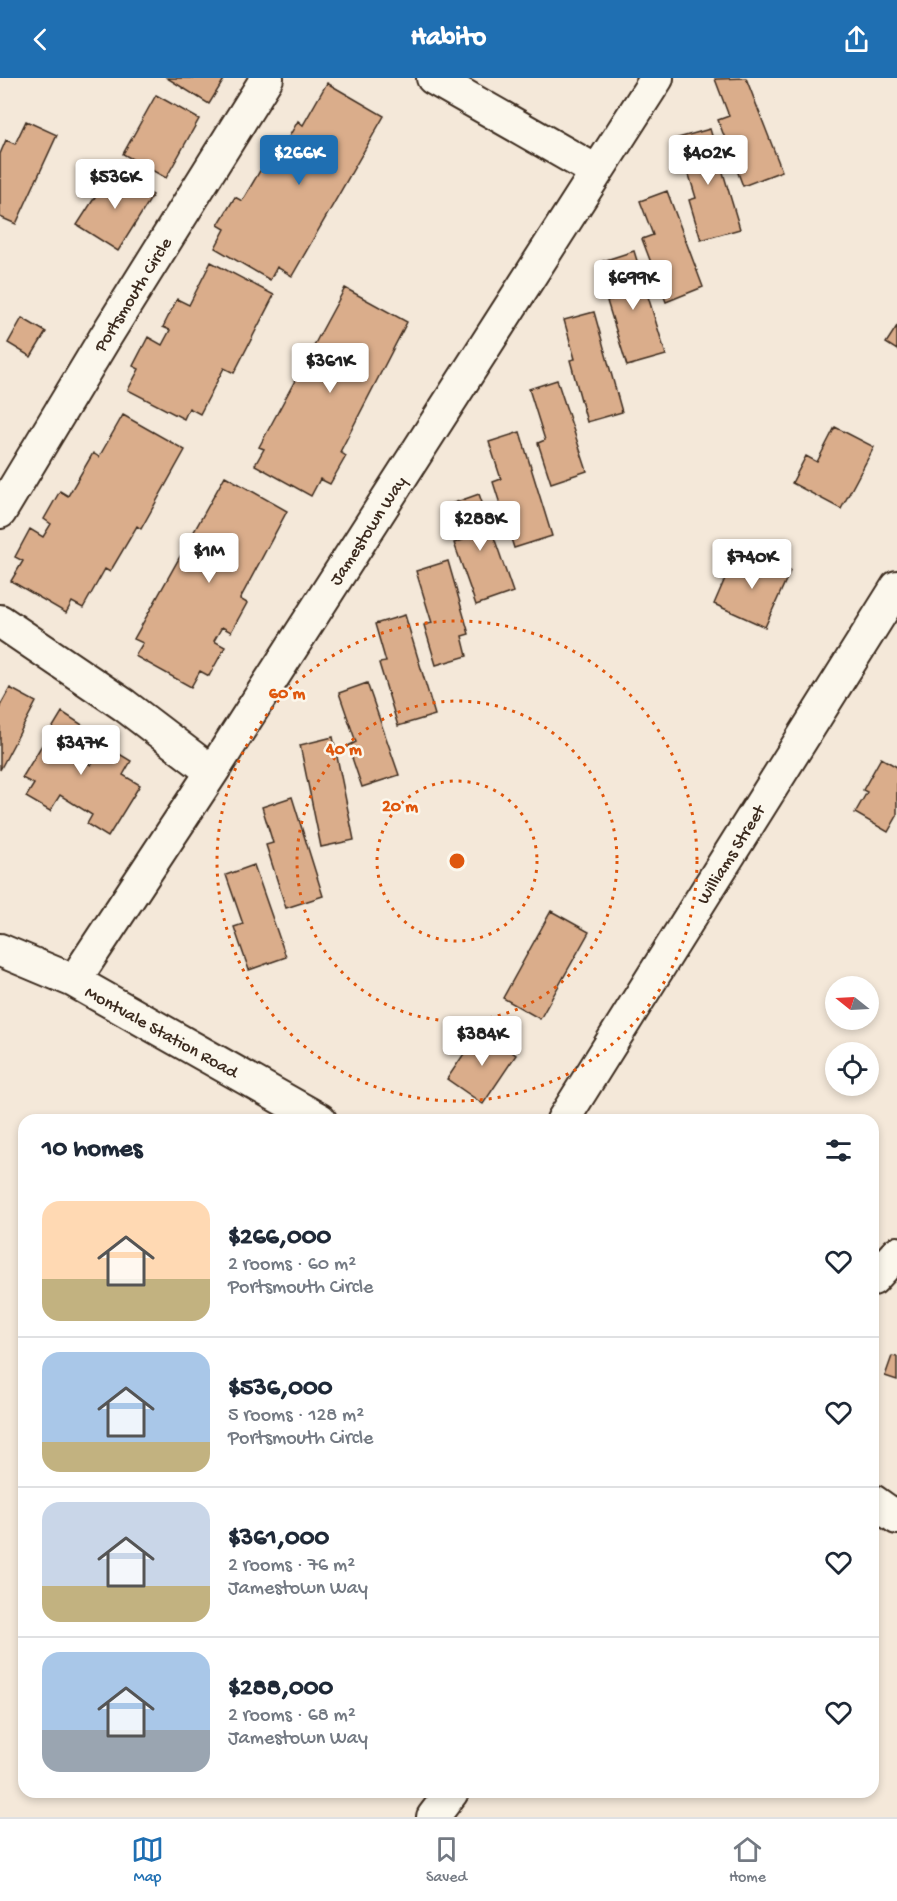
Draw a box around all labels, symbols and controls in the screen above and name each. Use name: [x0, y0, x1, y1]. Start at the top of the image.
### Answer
icon: back: [24, 23, 57, 56]
text: Habito: [411, 23, 486, 55]
icon: share: [840, 23, 873, 56]
pin: $266K: [257, 135, 341, 186]
pin: $402K: [666, 135, 750, 186]
text: $266K: [274, 143, 324, 166]
text: $402K: [683, 143, 733, 166]
pin: $536K: [73, 159, 157, 210]
text: $536K: [89, 167, 141, 190]
street label: Portsmouth Circle: [90, 234, 178, 357]
pin: $699K: [591, 260, 675, 311]
text: $699K: [608, 268, 658, 291]
pin: $361K: [288, 343, 372, 394]
text: $361K: [306, 351, 354, 374]
street label: Jamestown Way: [326, 473, 412, 590]
pin: $288K: [438, 501, 522, 552]
text: $288K: [454, 509, 506, 532]
pin: $1M: [180, 533, 238, 584]
pin: $740K: [710, 539, 794, 590]
text: $1M: [194, 541, 224, 564]
text: $740K: [726, 547, 778, 570]
text: 60 m: [269, 684, 305, 705]
pin: $347K: [39, 725, 123, 776]
text: $347K: [56, 733, 106, 756]
text: 40 m: [325, 740, 362, 761]
text: 20 m: [382, 797, 418, 818]
street label: Williams Street: [693, 801, 772, 909]
centre of rings: [447, 851, 467, 871]
north arrow: [825, 976, 879, 1030]
map controls: [825, 976, 879, 1096]
street label: Montvale Station Road: [81, 982, 242, 1085]
pin: $384K: [440, 1016, 524, 1067]
text: $384K: [457, 1024, 507, 1047]
button: locate: [825, 1042, 879, 1096]
icon: filters: [822, 1134, 855, 1167]
text: 10 homes: [42, 1135, 142, 1166]
text: $266,000: [228, 1223, 331, 1254]
icon: home: [90, 1225, 162, 1297]
icon: heart: [822, 1245, 855, 1278]
text: 2 rooms · 60 m²: [228, 1254, 356, 1277]
text: Portsmouth Circle: [228, 1277, 373, 1300]
text: $536,000: [228, 1374, 332, 1405]
icon: home: [90, 1376, 162, 1448]
icon: heart: [822, 1396, 855, 1429]
text: 5 rooms · 128 m²: [228, 1405, 364, 1428]
text: Portsmouth Circle: [228, 1428, 373, 1451]
text: $361,000: [228, 1524, 329, 1555]
icon: home: [90, 1526, 162, 1598]
icon: heart: [822, 1546, 855, 1579]
text: 2 rooms · 76 m²: [228, 1555, 355, 1578]
text: Jamestown Way: [228, 1578, 368, 1601]
text: $288,000: [228, 1674, 333, 1705]
icon: home: [90, 1676, 162, 1748]
icon: heart: [822, 1696, 855, 1729]
text: 2 rooms · 68 m²: [228, 1705, 356, 1728]
text: Jamestown Way: [228, 1728, 368, 1751]
tab: Map: [131, 1833, 164, 1888]
tab: Saved: [426, 1833, 467, 1888]
tab: Home: [729, 1833, 766, 1888]

